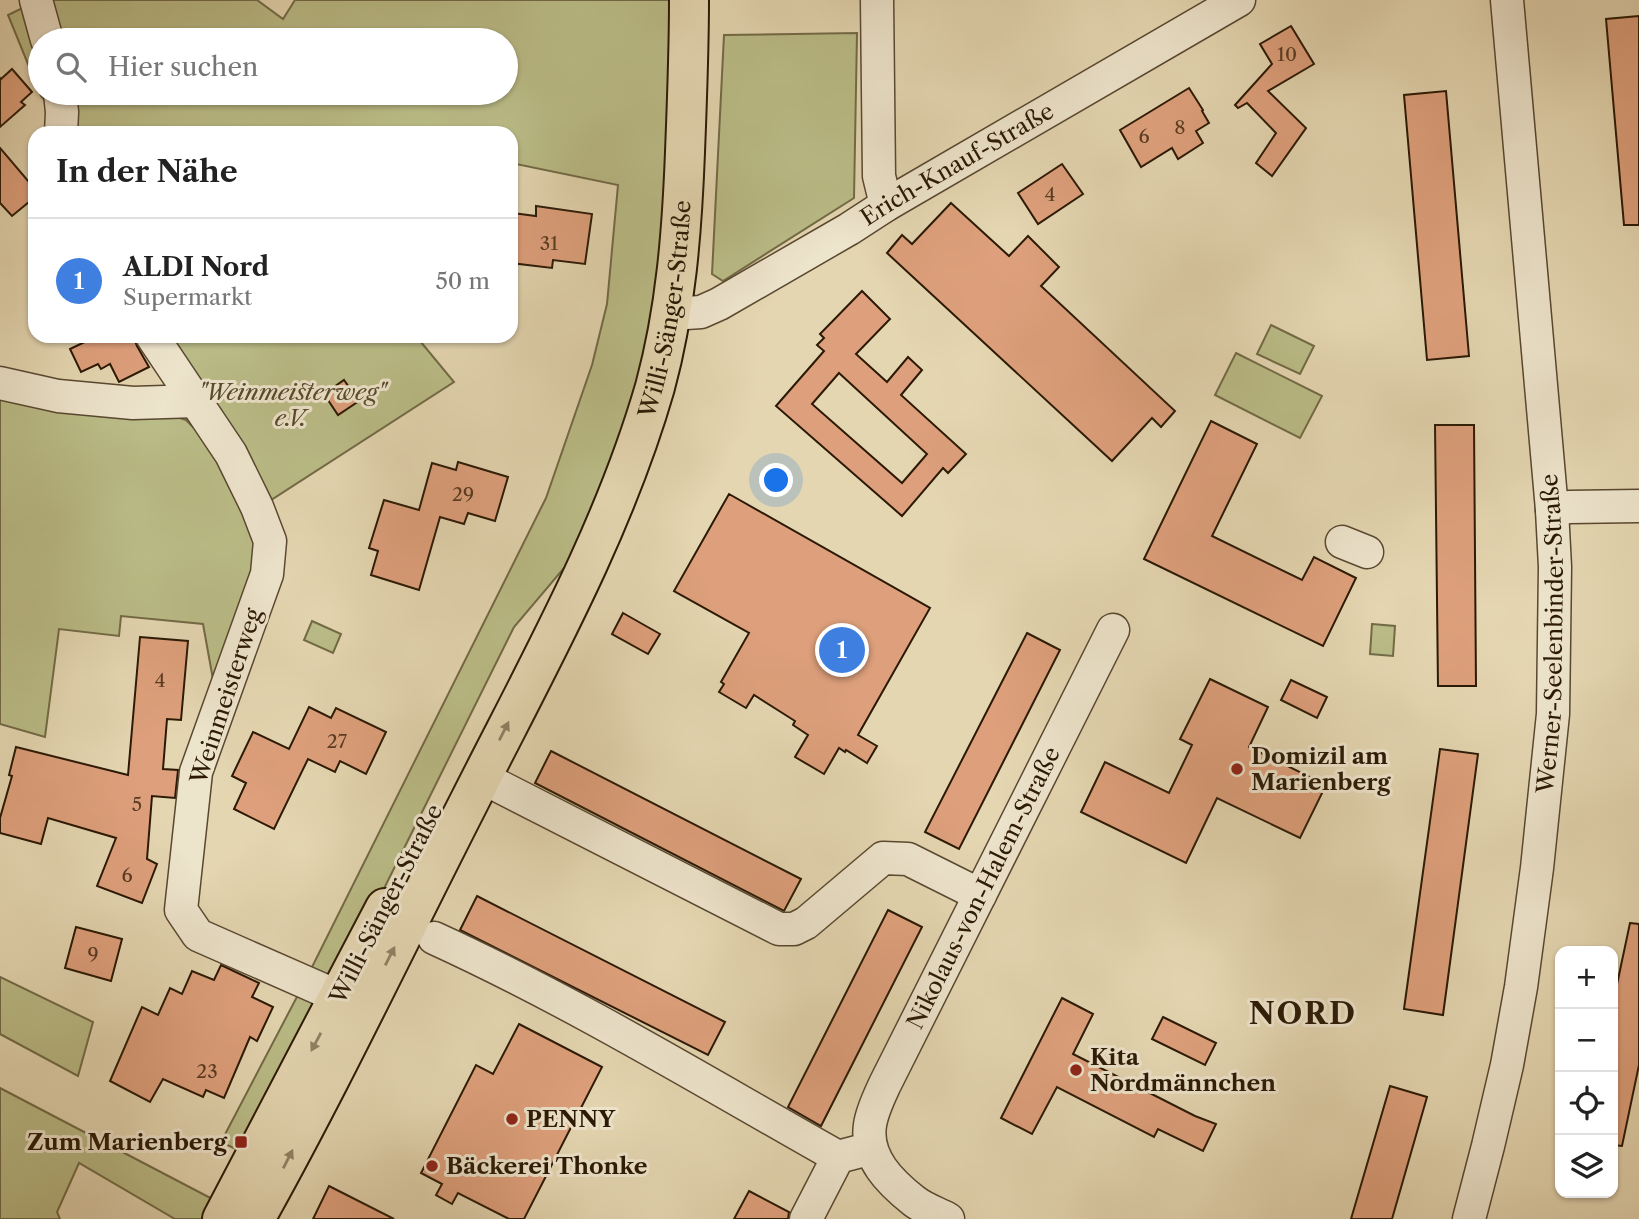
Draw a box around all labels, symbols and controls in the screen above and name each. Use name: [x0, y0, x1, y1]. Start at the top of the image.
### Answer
search box: [28, 28, 518, 105]
house number: 10: [1277, 43, 1297, 66]
icon: search: [52, 48, 90, 86]
text: Hier suchen: [108, 51, 258, 83]
street label: Erich-Knauf-Straße: [855, 97, 1059, 232]
house number: 8: [1174, 116, 1186, 139]
house number: 6: [1138, 125, 1150, 148]
text: In der Nähe: [56, 153, 238, 190]
house number: 4: [1045, 183, 1056, 206]
street label: Willi-Sänger-Straße: [632, 200, 697, 422]
house number: 31: [540, 232, 558, 255]
text: ALDI Nord: [123, 251, 269, 283]
text: 1: [74, 267, 84, 295]
text: 50 m: [435, 267, 490, 295]
text: Supermarkt: [123, 283, 252, 311]
park label: "Weinmeisterweg" e.V.: [197, 378, 389, 432]
your location: [759, 463, 793, 497]
street label: Werner-Seelenbinder-Straße: [1531, 473, 1569, 796]
house number: 29: [452, 483, 474, 506]
street label: Weinmeisterweg: [184, 604, 268, 788]
pin: 1: [819, 624, 865, 676]
house number: 4: [155, 669, 166, 692]
one-way arrow: [499, 721, 510, 741]
house number: 27: [327, 730, 348, 753]
street label: Nikolaus-von-Halem-Straße: [901, 742, 1066, 1034]
place label: Domizil am Marienberg: [1251, 742, 1391, 796]
marker: Domizil am Marienberg: [1229, 761, 1245, 777]
house number: 5: [132, 793, 142, 816]
street label: Willi-Sänger-Straße: [323, 800, 448, 1009]
house number: 6: [121, 864, 133, 887]
house number: 9: [87, 943, 99, 966]
one-way arrow: [385, 946, 396, 966]
map controls: [1555, 946, 1618, 1198]
button: +: [1555, 946, 1618, 1009]
district label: NORD: [1249, 995, 1357, 1032]
button: −: [1555, 1009, 1618, 1072]
one-way arrow: [310, 1032, 322, 1052]
place label: Kita Nordmännchen: [1090, 1043, 1276, 1097]
house number: 23: [196, 1060, 218, 1083]
marker: Kita Nordmännchen: [1068, 1062, 1084, 1078]
button: locate: [1555, 1072, 1618, 1135]
place label: PENNY: [526, 1105, 616, 1133]
marker: PENNY: [504, 1111, 520, 1127]
place label: Zum Marienberg: [27, 1128, 228, 1156]
marker: Zum Marienberg: [233, 1134, 249, 1150]
button: layers: [1555, 1135, 1618, 1198]
one-way arrow: [282, 1149, 293, 1169]
place label: Bäckerei Thonke: [446, 1152, 648, 1180]
marker: Bäckerei Thonke: [424, 1158, 440, 1174]

